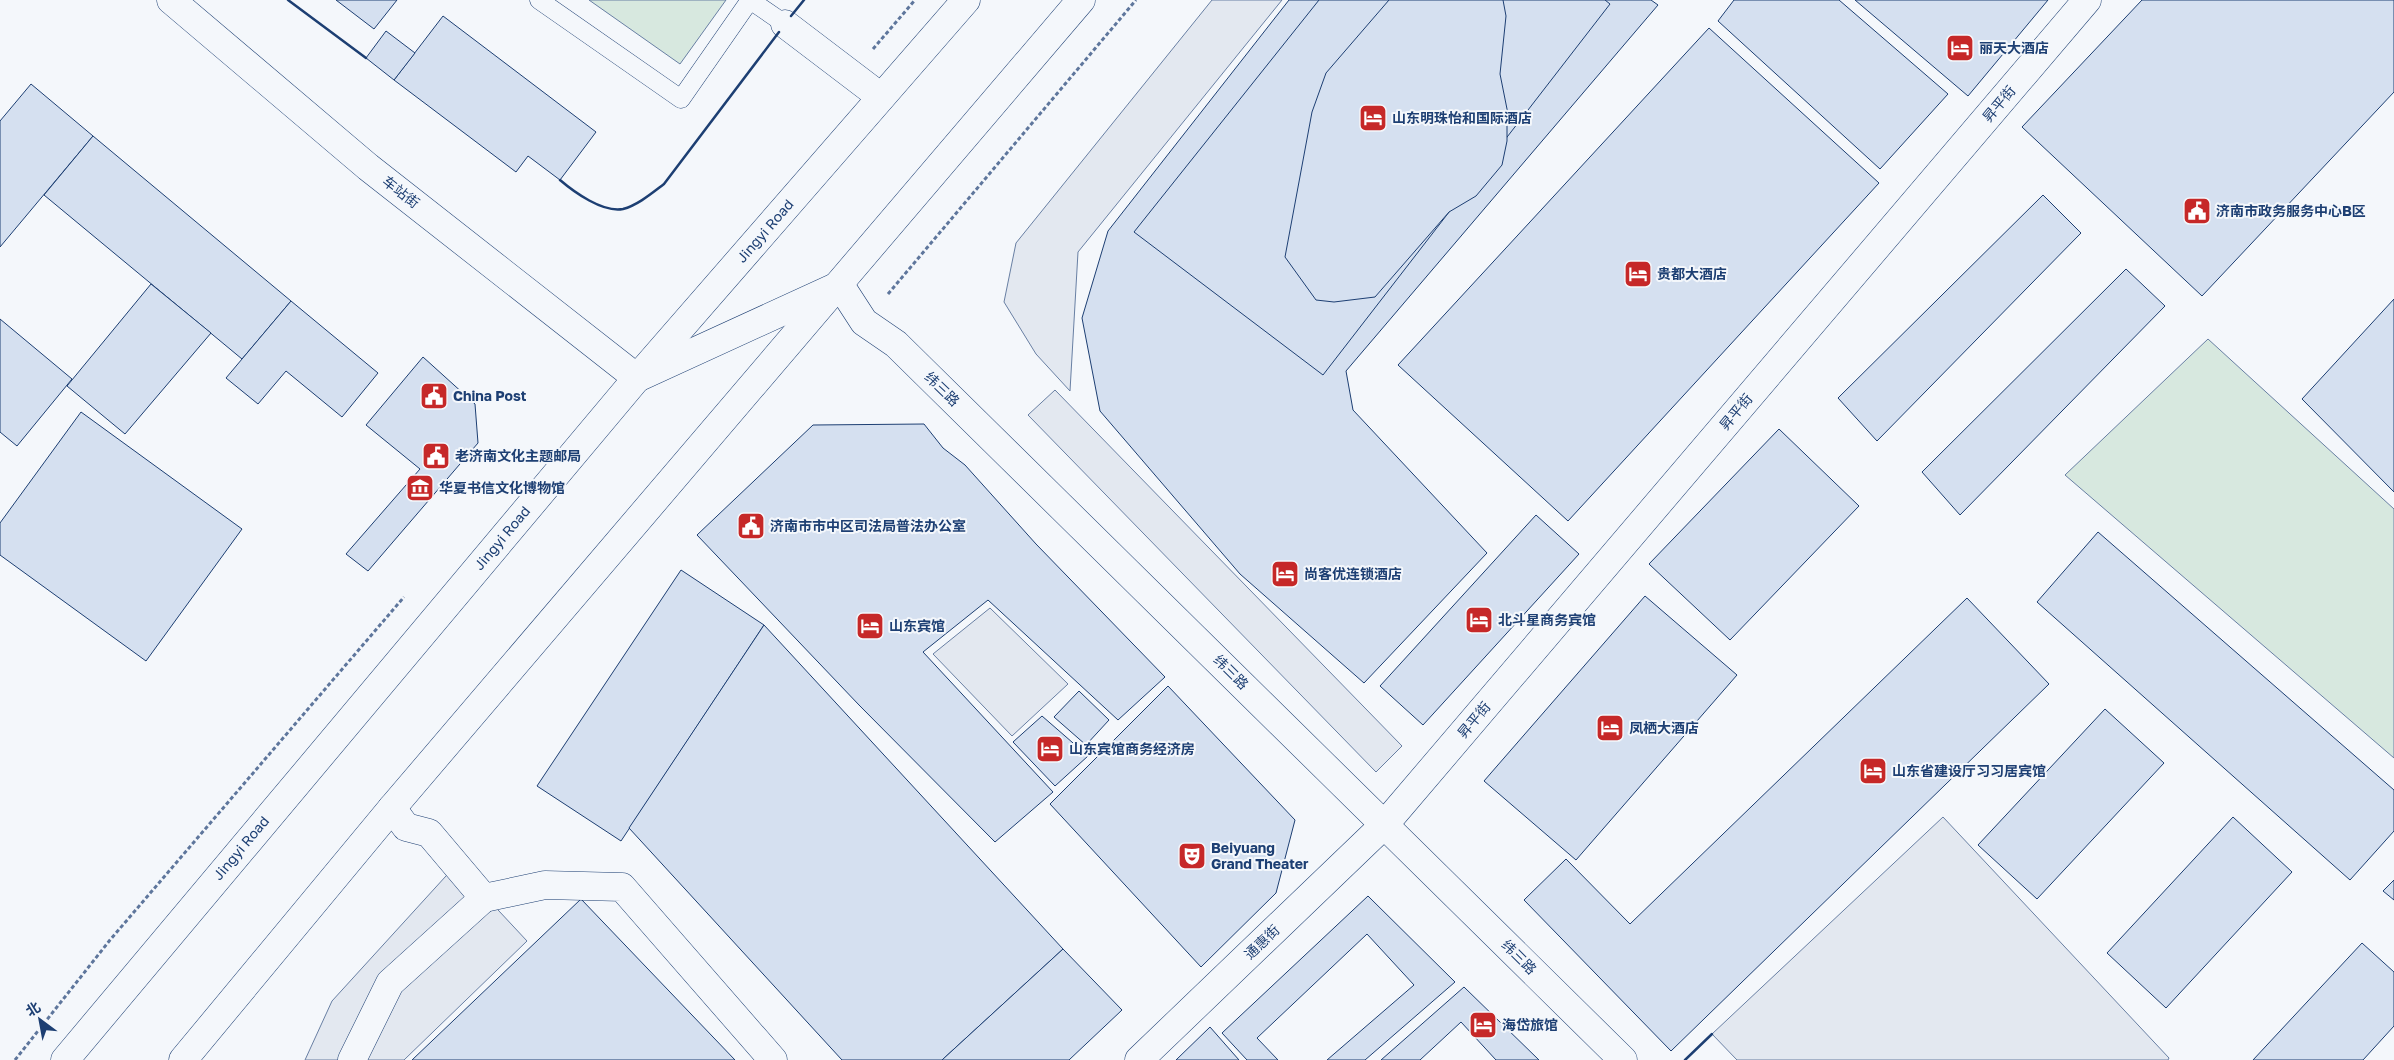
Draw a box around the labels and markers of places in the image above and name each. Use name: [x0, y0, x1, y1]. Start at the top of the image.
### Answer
hotel icon: 丽天大酒店: [1945, 33, 1975, 63]
place label: 丽天大酒店: [1979, 39, 2049, 56]
hotel icon: 山东明珠怡和国际酒店: [1358, 103, 1388, 133]
place label: 山东明珠怡和国际酒店: [1392, 109, 1532, 126]
public building icon: 济南市政务服务中心B区: [2182, 196, 2212, 226]
place label: 济南市政务服务中心B区: [2216, 202, 2366, 219]
hotel icon: 贵都大酒店: [1623, 259, 1653, 289]
place label: 贵都大酒店: [1657, 265, 1727, 282]
public building icon: China Post: [419, 381, 449, 411]
place label: China Post: [453, 387, 527, 404]
public building icon: 老济南文化主题邮局: [421, 441, 451, 471]
place label: 老济南文化主题邮局: [455, 447, 581, 464]
museum icon: 华夏书信文化博物馆: [405, 473, 435, 503]
place label: 华夏书信文化博物馆: [439, 479, 565, 496]
public building icon: 济南市市中区司法局普法办公室: [736, 511, 766, 541]
place label: 济南市市中区司法局普法办公室: [770, 517, 966, 534]
hotel icon: 尚客优连锁酒店: [1270, 559, 1300, 589]
place label: 尚客优连锁酒店: [1304, 565, 1402, 582]
hotel icon: 北斗星商务宾馆: [1464, 605, 1494, 635]
hotel icon: 山东宾馆: [855, 611, 885, 641]
place label: 北斗星商务宾馆: [1498, 611, 1596, 628]
place label: 山东宾馆: [889, 617, 945, 634]
hotel icon: 凤栖大酒店: [1595, 713, 1625, 743]
place label: 凤栖大酒店: [1629, 719, 1699, 736]
hotel icon: 山东宾馆商务经济房: [1035, 734, 1065, 764]
place label: 山东宾馆商务经济房: [1069, 740, 1195, 757]
hotel icon: 山东省建设厅习习居宾馆: [1858, 756, 1888, 786]
place label: 山东省建设厅习习居宾馆: [1892, 762, 2046, 779]
place label: Beiyuang Grand Theater: [1211, 839, 1309, 872]
theatre icon: Beiyuang Grand Theater: [1177, 841, 1207, 871]
hotel icon: 海岱旅馆: [1468, 1010, 1498, 1040]
place label: 海岱旅馆: [1502, 1016, 1558, 1033]

